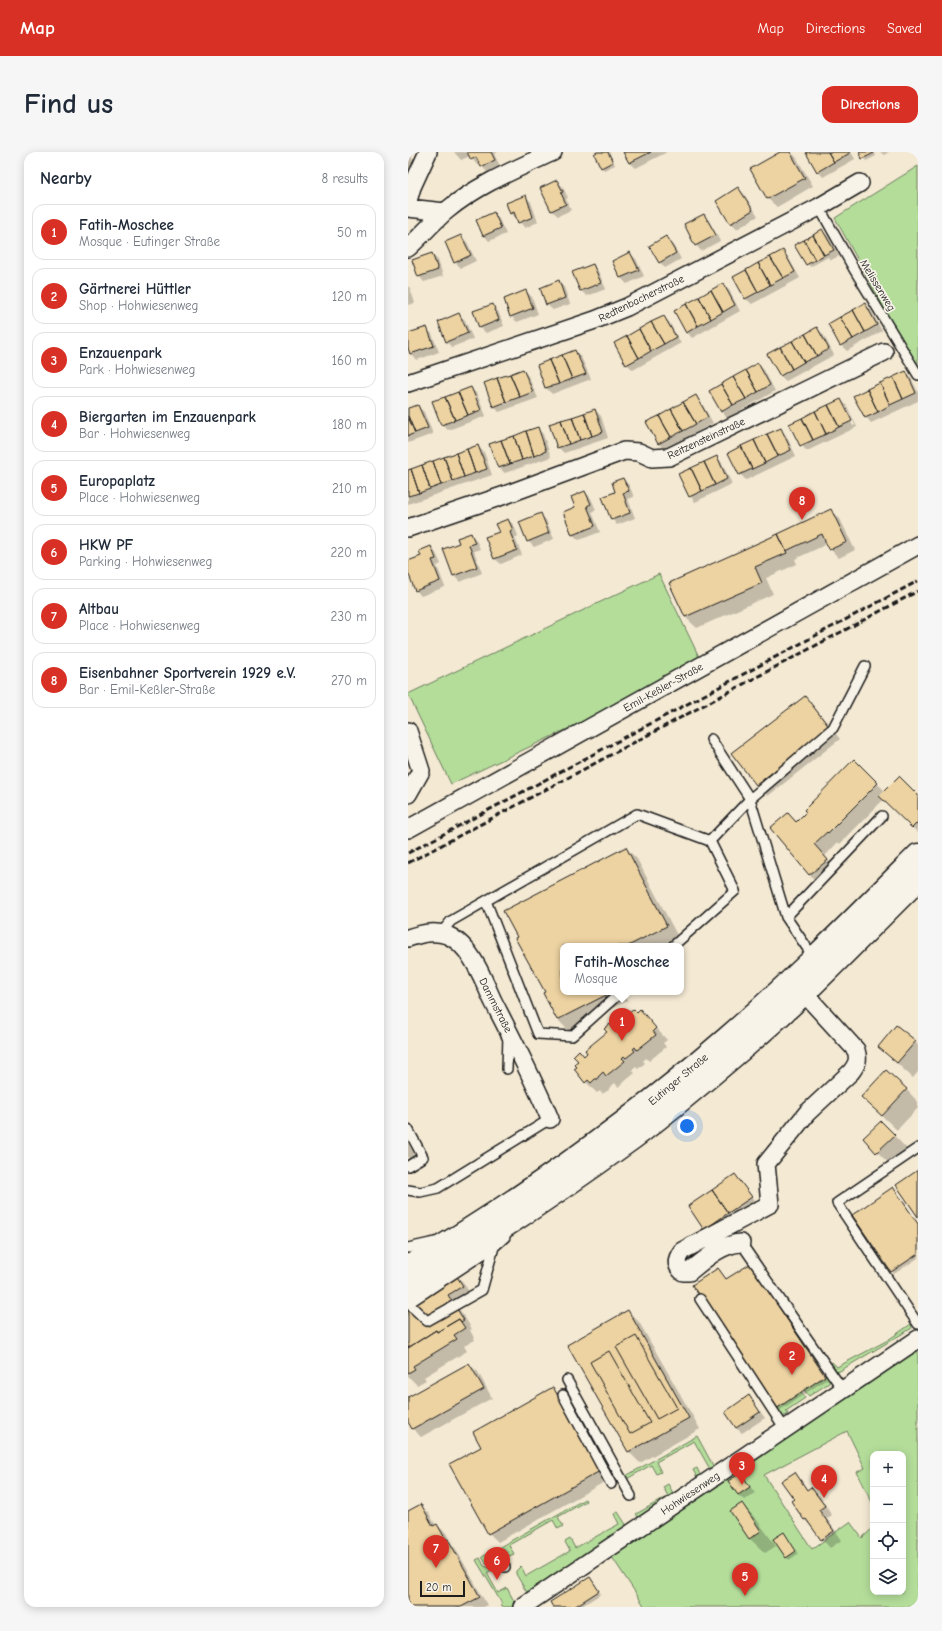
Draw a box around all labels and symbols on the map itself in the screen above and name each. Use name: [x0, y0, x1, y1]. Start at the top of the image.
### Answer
street label: Melissenweg: [857, 257, 898, 313]
street label: Redtenbacherstraße: [596, 272, 687, 325]
street label: Reitzensteinstraße: [665, 415, 747, 462]
pin: 8: [789, 487, 815, 520]
street label: Emil-Keßler-Straße: [621, 660, 706, 715]
street label: Dammstraße: [476, 976, 515, 1035]
pin: 1: [609, 1008, 635, 1041]
street label: Eutinger Straße: [646, 1050, 711, 1108]
your location: [677, 1116, 697, 1136]
pin: 2: [779, 1342, 805, 1375]
pin: 3: [729, 1452, 755, 1485]
pin: 4: [811, 1465, 837, 1498]
street label: Hohwiesenweg: [658, 1469, 722, 1518]
pin: 7: [423, 1535, 449, 1568]
pin: 6: [484, 1547, 510, 1580]
pin: 5: [732, 1563, 758, 1596]
scale bar: [420, 1579, 465, 1598]

